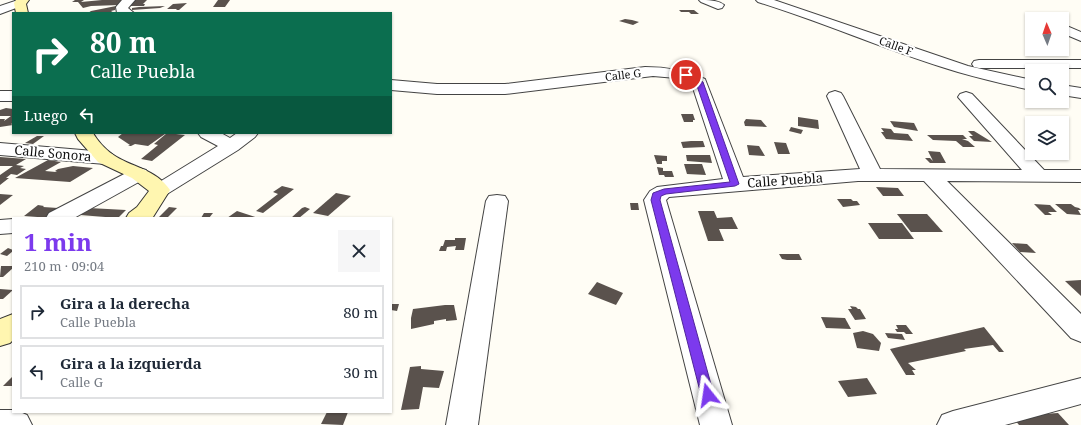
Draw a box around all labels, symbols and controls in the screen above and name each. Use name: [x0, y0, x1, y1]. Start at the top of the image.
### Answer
north arrow: [1025, 12, 1069, 56]
map controls: [1025, 12, 1069, 160]
text: 80 m: [90, 23, 157, 61]
icon: right: [24, 28, 76, 80]
street label: Calle F: [877, 32, 916, 59]
pin: [669, 58, 703, 92]
text: Calle Puebla: [90, 59, 195, 83]
icon: arrive: [675, 64, 697, 86]
button: search: [1025, 64, 1069, 108]
street label: Calle G: [604, 65, 642, 84]
icon: left: [76, 104, 98, 126]
text: Luego: [24, 105, 68, 125]
button: layers: [1025, 116, 1069, 160]
street label: Calle Sonora: [14, 141, 92, 165]
street label: Calle Puebla: [746, 168, 824, 192]
text: 1 min: [24, 225, 92, 258]
button: close: [338, 230, 380, 272]
text: 210 m · 09:04: [24, 257, 104, 275]
text: Gira a la derecha: [60, 293, 190, 313]
icon: right: [26, 301, 48, 323]
text: 80 m: [343, 302, 378, 322]
text: Calle Puebla: [60, 313, 136, 331]
text: Gira a la izquierda: [60, 353, 202, 373]
icon: left: [26, 361, 48, 383]
text: 30 m: [343, 362, 378, 382]
text: Calle G: [60, 373, 103, 391]
position arrow: [687, 374, 729, 416]

